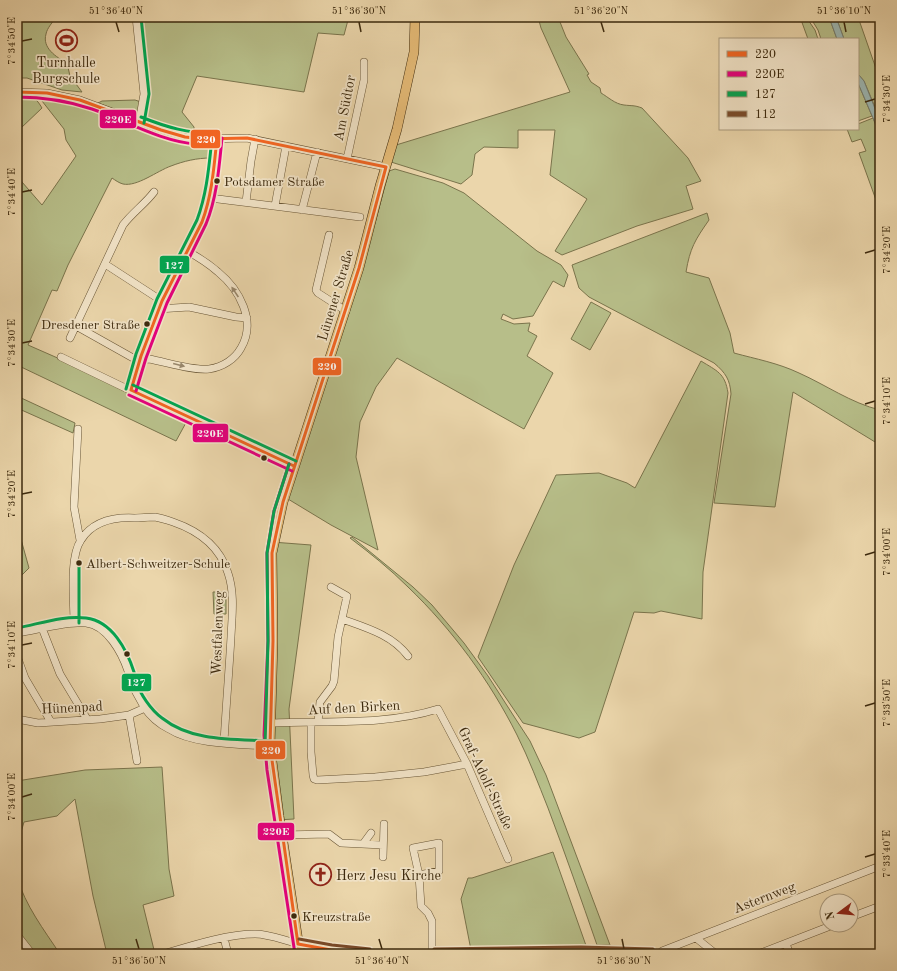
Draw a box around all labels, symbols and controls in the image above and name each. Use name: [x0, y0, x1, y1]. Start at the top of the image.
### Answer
text: 51°36'40"N: [89, 6, 144, 16]
text: 51°36'30"N: [332, 6, 387, 16]
text: 51°36'20"N: [574, 6, 629, 16]
text: 51°36'10"N: [817, 6, 872, 16]
text: 7°34'50"E: [7, 17, 17, 65]
sports icon: Turnhalle Burgschule: [53, 27, 79, 53]
legend: [719, 38, 859, 130]
text: 220: [755, 49, 776, 61]
place label: Turnhalle Burgschule: [32, 56, 100, 86]
text: 220E: [755, 69, 784, 81]
street label: Am Südtor: [332, 74, 358, 142]
text: 7°34'30"E: [882, 75, 892, 123]
text: 127: [755, 89, 776, 101]
line badge: 220E: [99, 109, 137, 129]
text: 112: [755, 109, 776, 121]
text: 220E: [105, 115, 132, 126]
line badge: 220: [190, 129, 221, 149]
text: 220: [196, 135, 216, 146]
text: 7°34'40"E: [7, 168, 17, 216]
marker: Potsdamer Straße: [212, 176, 222, 186]
place label: Potsdamer Straße: [224, 176, 324, 189]
text: 7°34'20"E: [882, 226, 892, 274]
street label: Lünener Straße: [315, 248, 356, 343]
line badge: 127: [159, 255, 190, 274]
text: 127: [164, 261, 184, 272]
one-way arrow: [232, 287, 239, 298]
text: 7°34'30"E: [7, 319, 17, 367]
place label: Dresdener Straße: [41, 319, 140, 332]
marker: Dresdener Straße: [142, 319, 152, 329]
line badge: 220: [312, 357, 342, 376]
one-way arrow: [173, 362, 185, 368]
text: 220: [317, 362, 337, 373]
text: 7°34'10"E: [882, 377, 892, 425]
line badge: 220E: [192, 423, 229, 443]
text: 220E: [197, 429, 224, 440]
unlabelled marker: [259, 453, 269, 463]
text: 7°34'20"E: [7, 470, 17, 518]
text: 7°34'00"E: [882, 528, 892, 576]
marker: Albert-Schweitzer-Schule: [74, 558, 84, 568]
place label: Albert-Schweitzer-Schule: [86, 558, 230, 571]
street label: Westfalenweg: [210, 590, 226, 676]
text: 7°34'10"E: [7, 621, 17, 669]
unlabelled marker: [122, 649, 132, 659]
line badge: 127: [121, 673, 152, 692]
text: 127: [126, 678, 146, 689]
text: 7°33'50"E: [882, 679, 892, 727]
street label: Hünenpad: [41, 699, 103, 717]
street label: Auf den Birken: [308, 699, 401, 717]
street label: Graf-Adolf-Straße: [455, 725, 515, 832]
line badge: 220: [255, 740, 286, 760]
text: 220: [261, 746, 281, 757]
text: 7°34'00"E: [7, 773, 17, 821]
line badge: 220E: [257, 822, 295, 841]
text: 220E: [263, 827, 290, 838]
text: 7°33'40"E: [882, 830, 892, 878]
church icon: Herz Jesu Kirche: [308, 862, 334, 888]
place label: Herz Jesu Kirche: [336, 869, 441, 883]
street label: Asternweg: [731, 879, 798, 916]
north arrow: [819, 893, 859, 933]
text: N: [824, 909, 837, 921]
marker: Kreuzstraße: [289, 911, 299, 921]
place label: Kreuzstraße: [302, 911, 371, 924]
text: 51°36'50"N: [112, 956, 167, 966]
text: 51°36'40"N: [355, 956, 410, 966]
text: 51°36'30"N: [597, 956, 652, 966]

